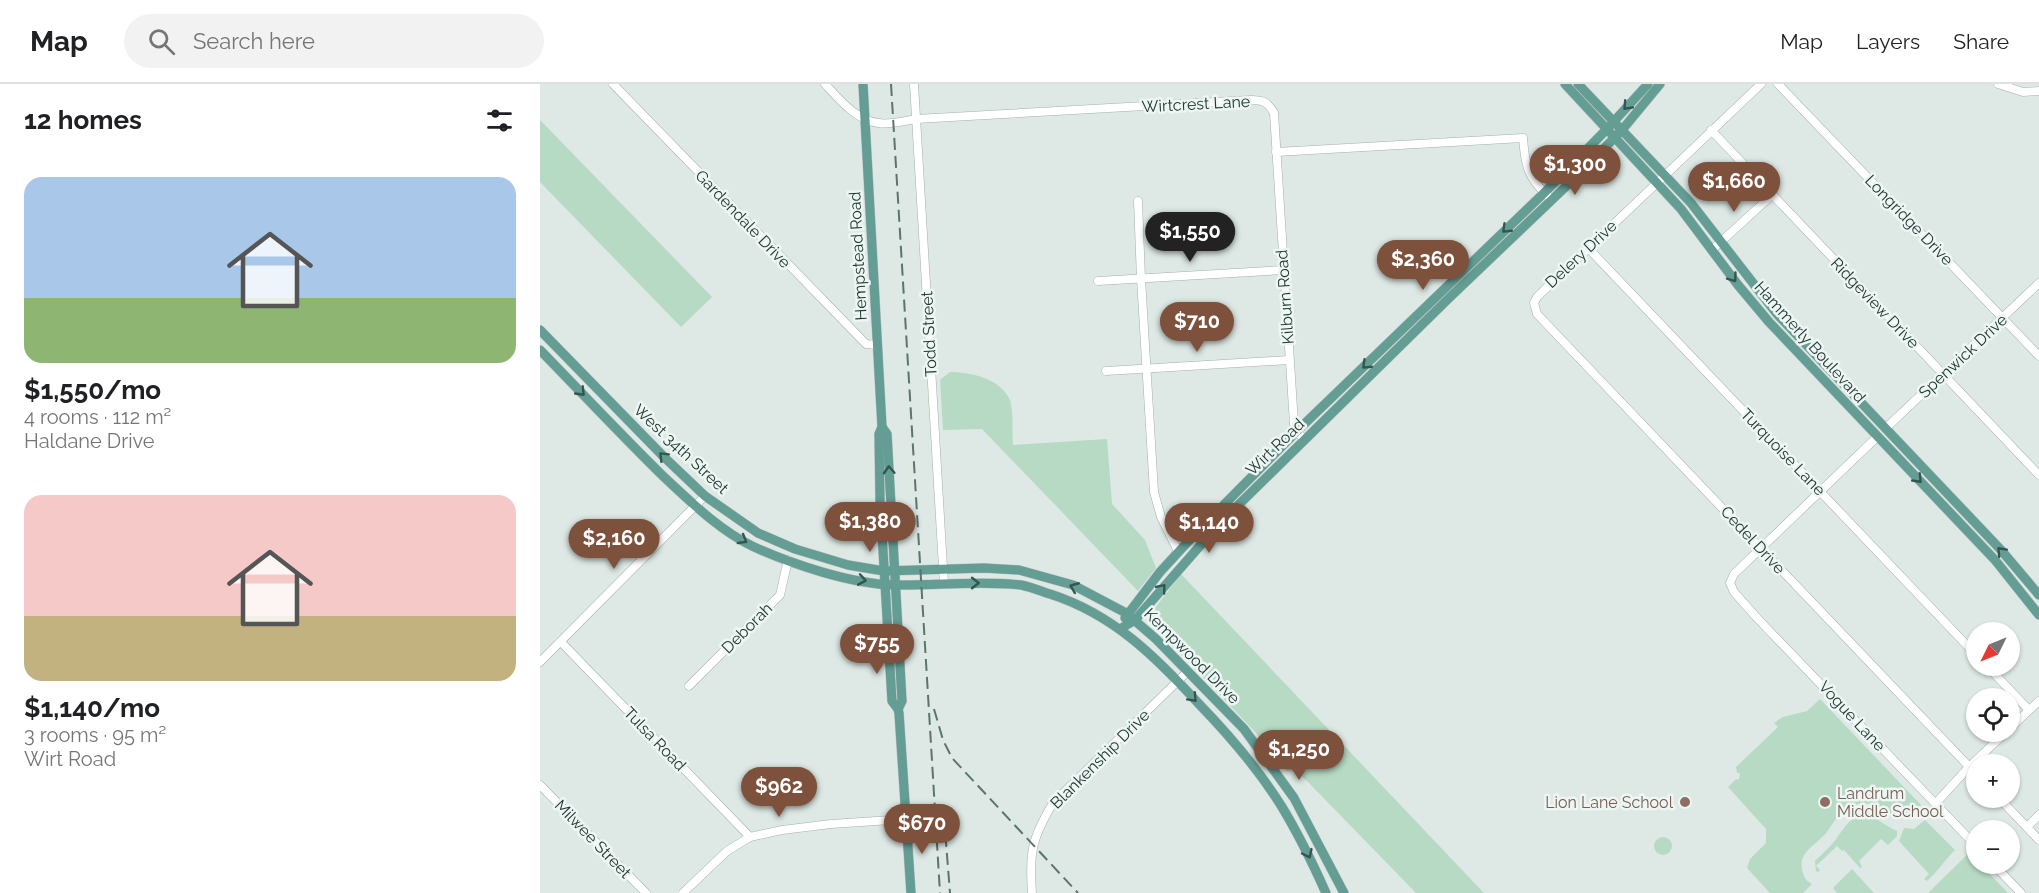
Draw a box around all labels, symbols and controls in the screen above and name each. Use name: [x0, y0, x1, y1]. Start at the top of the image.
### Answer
search box: [124, 14, 544, 68]
text: Map: [30, 25, 88, 58]
icon: search: [145, 25, 178, 58]
text: Search here: [193, 28, 315, 54]
text: Map: [1780, 29, 1823, 54]
text: Layers: [1856, 29, 1920, 54]
text: Share: [1953, 29, 2009, 54]
street label: Wirtcrest Lane: [1141, 92, 1251, 116]
one-way arrow: [1623, 99, 1634, 110]
icon: filters: [483, 104, 516, 137]
text: 12 homes: [24, 105, 142, 135]
pin: $1,300: [1526, 145, 1624, 196]
text: $1,300: [1544, 152, 1606, 176]
pin: $1,660: [1685, 162, 1783, 213]
street label: Gardendale Drive: [691, 166, 795, 272]
text: $1,660: [1702, 169, 1766, 193]
street label: Longridge Drive: [1861, 171, 1957, 269]
street label: Hempstead Road: [845, 191, 871, 321]
pin: $1,550: [1141, 212, 1239, 263]
icon: home: [216, 216, 324, 324]
street label: Delery Drive: [1541, 216, 1621, 292]
text: $1,550: [1159, 219, 1221, 243]
one-way arrow: [1503, 222, 1514, 233]
pin: $2,360: [1374, 240, 1472, 291]
text: $2,360: [1391, 247, 1455, 271]
street label: Kilburn Road: [1272, 249, 1298, 345]
street label: Ridgeview Drive: [1827, 254, 1923, 352]
one-way arrow: [1726, 271, 1737, 282]
street label: Hammerly Boulevard: [1750, 277, 1870, 407]
street label: Todd Street: [917, 290, 941, 377]
pin: $710: [1161, 302, 1233, 353]
text: $710: [1174, 309, 1220, 333]
street label: Spenwick Drive: [1915, 310, 2011, 402]
one-way arrow: [1362, 358, 1373, 369]
text: $1,550/mo: [24, 375, 161, 405]
one-way arrow: [573, 384, 584, 395]
street label: West 34th Street: [630, 400, 733, 498]
text: 4 rooms · 112 m²: [24, 405, 171, 429]
street label: Turquoise Lane: [1737, 405, 1829, 499]
street label: Wirt Road: [1242, 415, 1308, 479]
text: Haldane Drive: [24, 429, 155, 453]
one-way arrow: [660, 452, 670, 463]
one-way arrow: [882, 466, 895, 475]
one-way arrow: [1910, 471, 1921, 482]
pin: $1,380: [821, 502, 919, 553]
street label: Cedel Drive: [1717, 502, 1789, 578]
pin: $1,140: [1160, 503, 1258, 554]
text: $1,380: [839, 509, 901, 533]
text: $1,140: [1179, 510, 1239, 534]
pin: $2,160: [565, 519, 663, 570]
text: $2,160: [583, 526, 645, 550]
one-way arrow: [737, 533, 747, 545]
icon: home: [216, 534, 324, 642]
one-way arrow: [1998, 547, 2009, 558]
one-way arrow: [857, 574, 866, 586]
one-way arrow: [970, 577, 979, 589]
one-way arrow: [1070, 582, 1081, 594]
one-way arrow: [1154, 584, 1165, 595]
street label: Deborah: [718, 599, 776, 657]
street label: Kempwood Drive: [1140, 604, 1244, 708]
north arrow: [1966, 622, 2020, 676]
map controls: [1966, 622, 2020, 874]
pin: $755: [841, 624, 913, 675]
text: $755: [854, 631, 900, 655]
street label: Vogue Lane: [1815, 677, 1889, 755]
button: locate: [1966, 688, 2020, 742]
one-way arrow: [1186, 691, 1197, 701]
text: $1,140/mo: [24, 693, 160, 723]
street label: Tulsa Road: [620, 703, 690, 775]
street label: Blankenship Drive: [1046, 705, 1154, 813]
text: 3 rooms · 95 m²: [24, 723, 166, 747]
pin: $1,250: [1250, 730, 1348, 781]
text: $1,250: [1268, 737, 1330, 761]
text: Wirt Road: [24, 747, 116, 771]
button: +: [1966, 754, 2020, 808]
pin: $962: [743, 767, 815, 818]
text: $962: [755, 774, 803, 798]
place label: Landrum Middle School: [1837, 784, 1944, 821]
place label: Lion Lane School: [1545, 793, 1674, 812]
marker: Lion Lane School: [1678, 795, 1692, 809]
marker: Landrum Middle School: [1818, 795, 1832, 809]
street label: Milwee Street: [551, 796, 636, 883]
pin: $670: [886, 804, 958, 855]
text: $670: [898, 811, 946, 835]
button: −: [1966, 820, 2020, 874]
one-way arrow: [1301, 848, 1313, 859]

